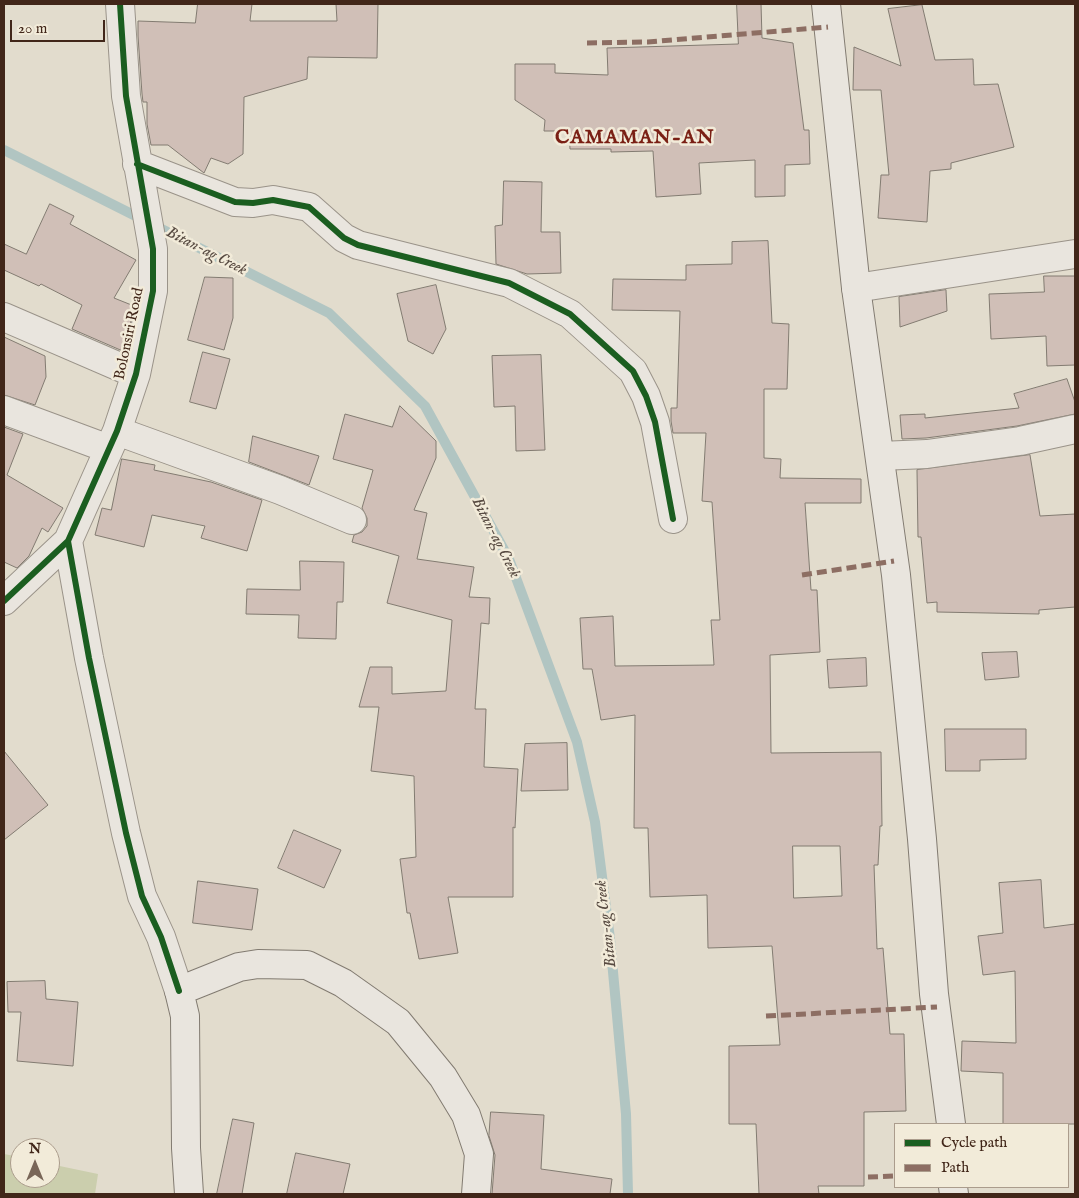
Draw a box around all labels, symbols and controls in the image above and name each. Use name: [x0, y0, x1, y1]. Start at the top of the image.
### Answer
scale bar: [12, 10, 108, 42]
text: 20 m: [18, 19, 47, 38]
district label: CAMAMAN-AN: [554, 127, 716, 151]
water label: Bitan-ag Creek: [162, 223, 250, 281]
street label: Bolonsiri Road: [111, 286, 149, 382]
water label: Bitan-ag Creek: [466, 494, 524, 582]
water label: Bitan-ag Creek: [592, 879, 622, 969]
legend: [894, 1123, 1069, 1188]
text: Cycle path: [941, 1133, 1007, 1152]
north arrow: [10, 1138, 60, 1188]
text: N: [29, 1140, 41, 1158]
text: Path: [941, 1158, 969, 1177]

